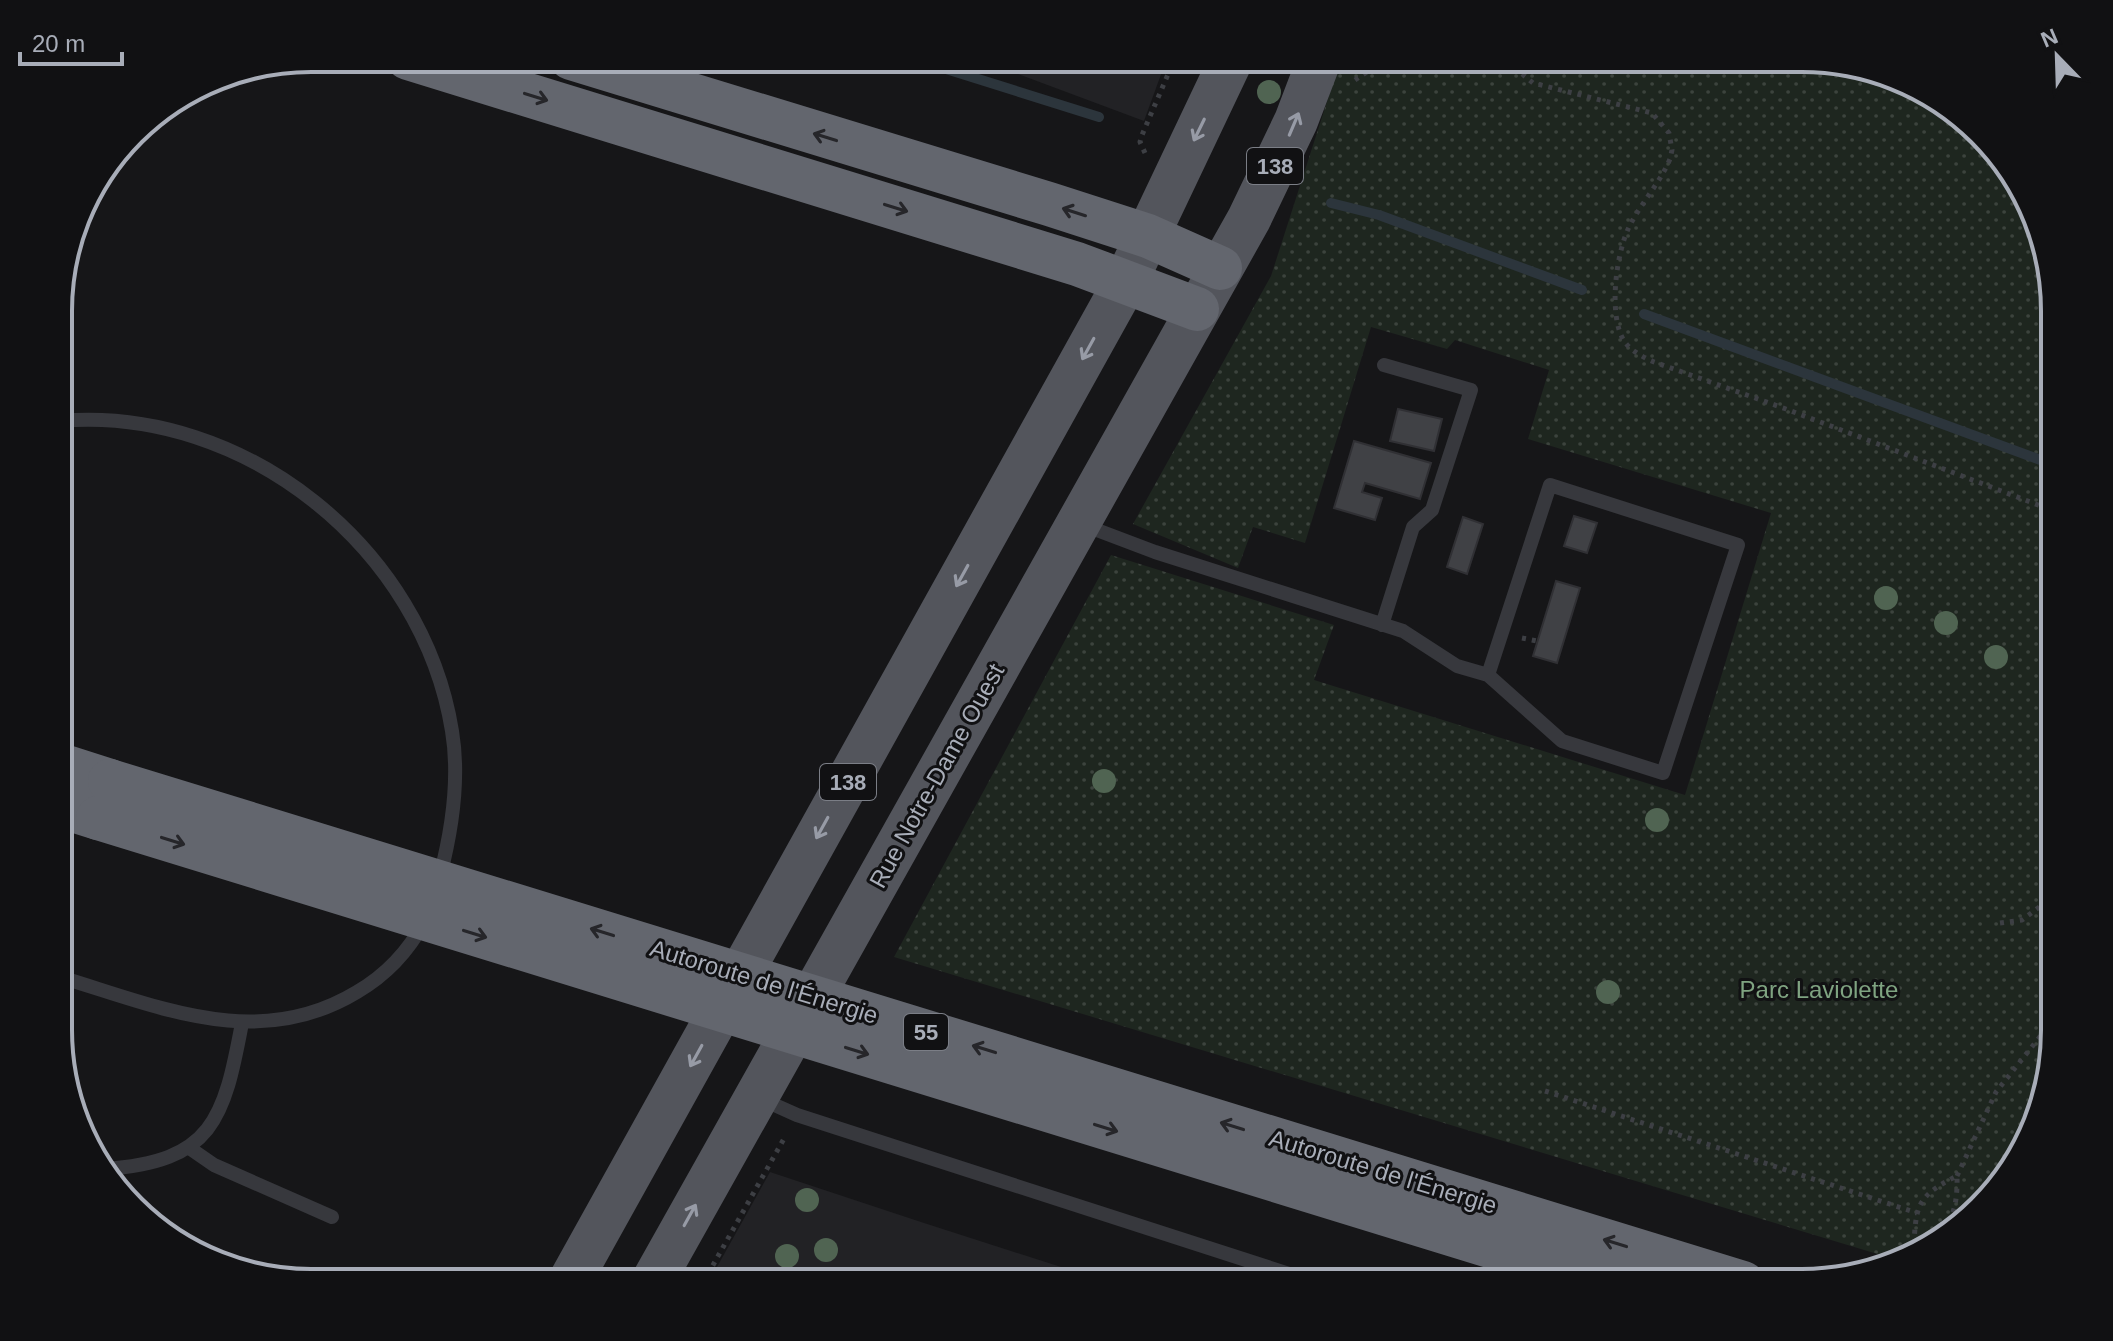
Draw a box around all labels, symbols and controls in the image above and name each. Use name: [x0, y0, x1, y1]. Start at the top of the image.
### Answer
scale bar: [20, 16, 122, 66]
north arrow: [2017, 16, 2097, 96]
text: N: [2037, 23, 2062, 53]
text: 20 m: [32, 30, 85, 57]
one-way arrow: [523, 90, 549, 105]
one-way arrow: [1287, 112, 1302, 137]
one-way arrow: [1191, 118, 1206, 142]
one-way arrow: [813, 129, 839, 144]
road number: 138: [1247, 148, 1303, 184]
one-way arrow: [883, 201, 909, 216]
one-way arrow: [1062, 204, 1087, 218]
one-way arrow: [1080, 337, 1096, 360]
one-way arrow: [954, 564, 969, 588]
street label: Rue Notre-Dame Ouest: [864, 659, 1010, 893]
road number: 138: [820, 764, 876, 800]
one-way arrow: [814, 816, 830, 839]
one-way arrow: [160, 835, 185, 849]
one-way arrow: [589, 924, 615, 939]
one-way arrow: [462, 927, 487, 942]
street label: Autoroute de l'Énergie: [647, 934, 881, 1029]
park label: Parc Laviolette: [1740, 976, 1898, 1003]
road number: 55: [904, 1014, 948, 1050]
one-way arrow: [971, 1041, 997, 1056]
one-way arrow: [688, 1043, 703, 1067]
one-way arrow: [844, 1044, 870, 1059]
one-way arrow: [1220, 1118, 1246, 1133]
one-way arrow: [1093, 1121, 1118, 1136]
street label: Autoroute de l'Énergie: [1266, 1124, 1500, 1219]
one-way arrow: [682, 1204, 698, 1227]
one-way arrow: [1602, 1235, 1628, 1250]

